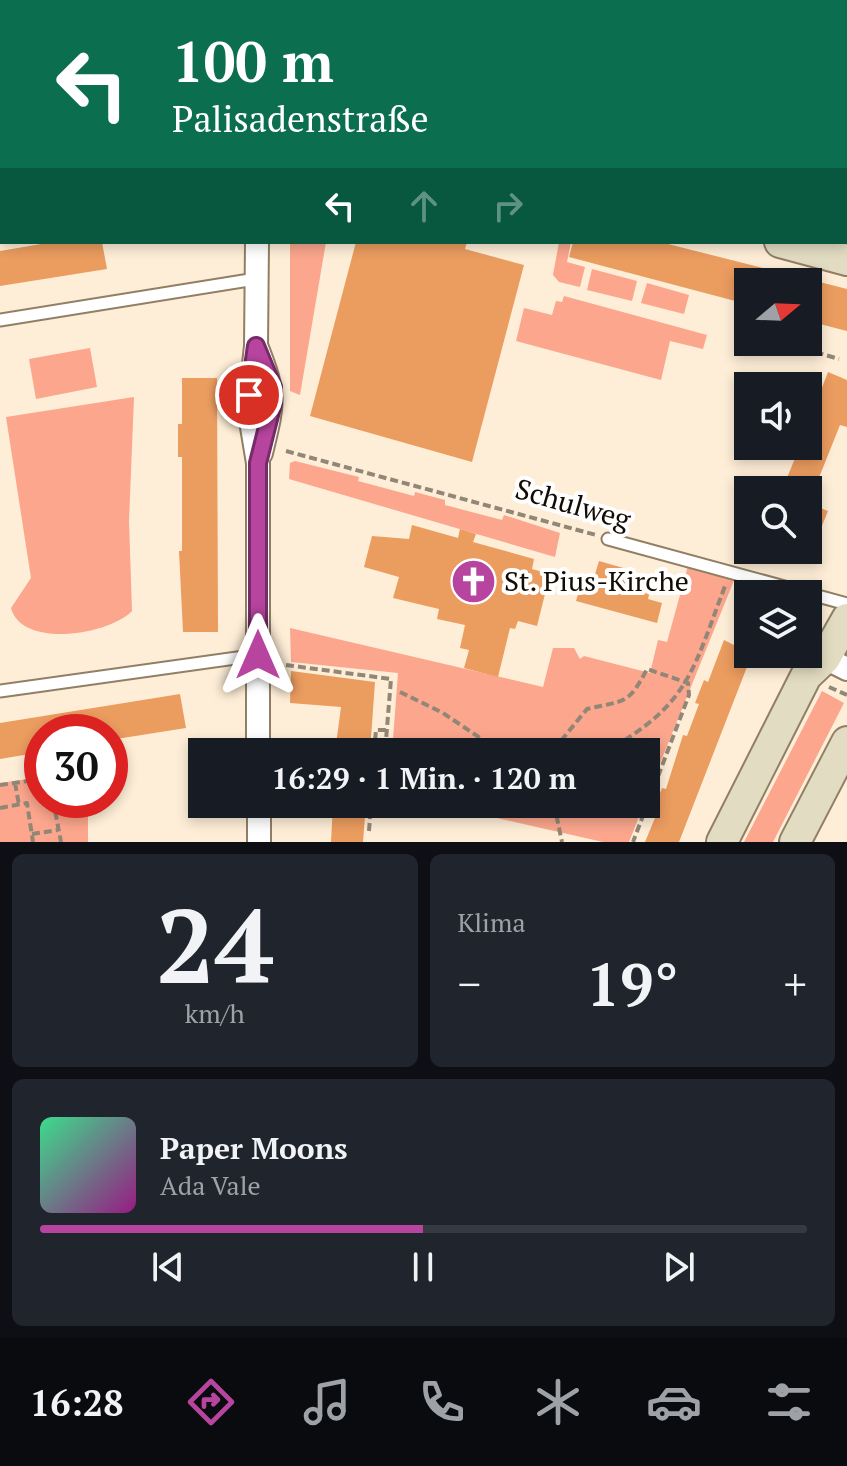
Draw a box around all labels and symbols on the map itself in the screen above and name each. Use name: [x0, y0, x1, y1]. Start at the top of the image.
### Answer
north arrow: [734, 268, 822, 356]
pin: [215, 361, 283, 429]
street label: Schulweg: [511, 469, 636, 538]
church icon: St. Pius-Kirche: [449, 557, 497, 605]
place label: St. Pius-Kirche: [504, 562, 689, 599]
position arrow: [216, 613, 300, 697]
speed limit sign: 30: [24, 714, 128, 818]

